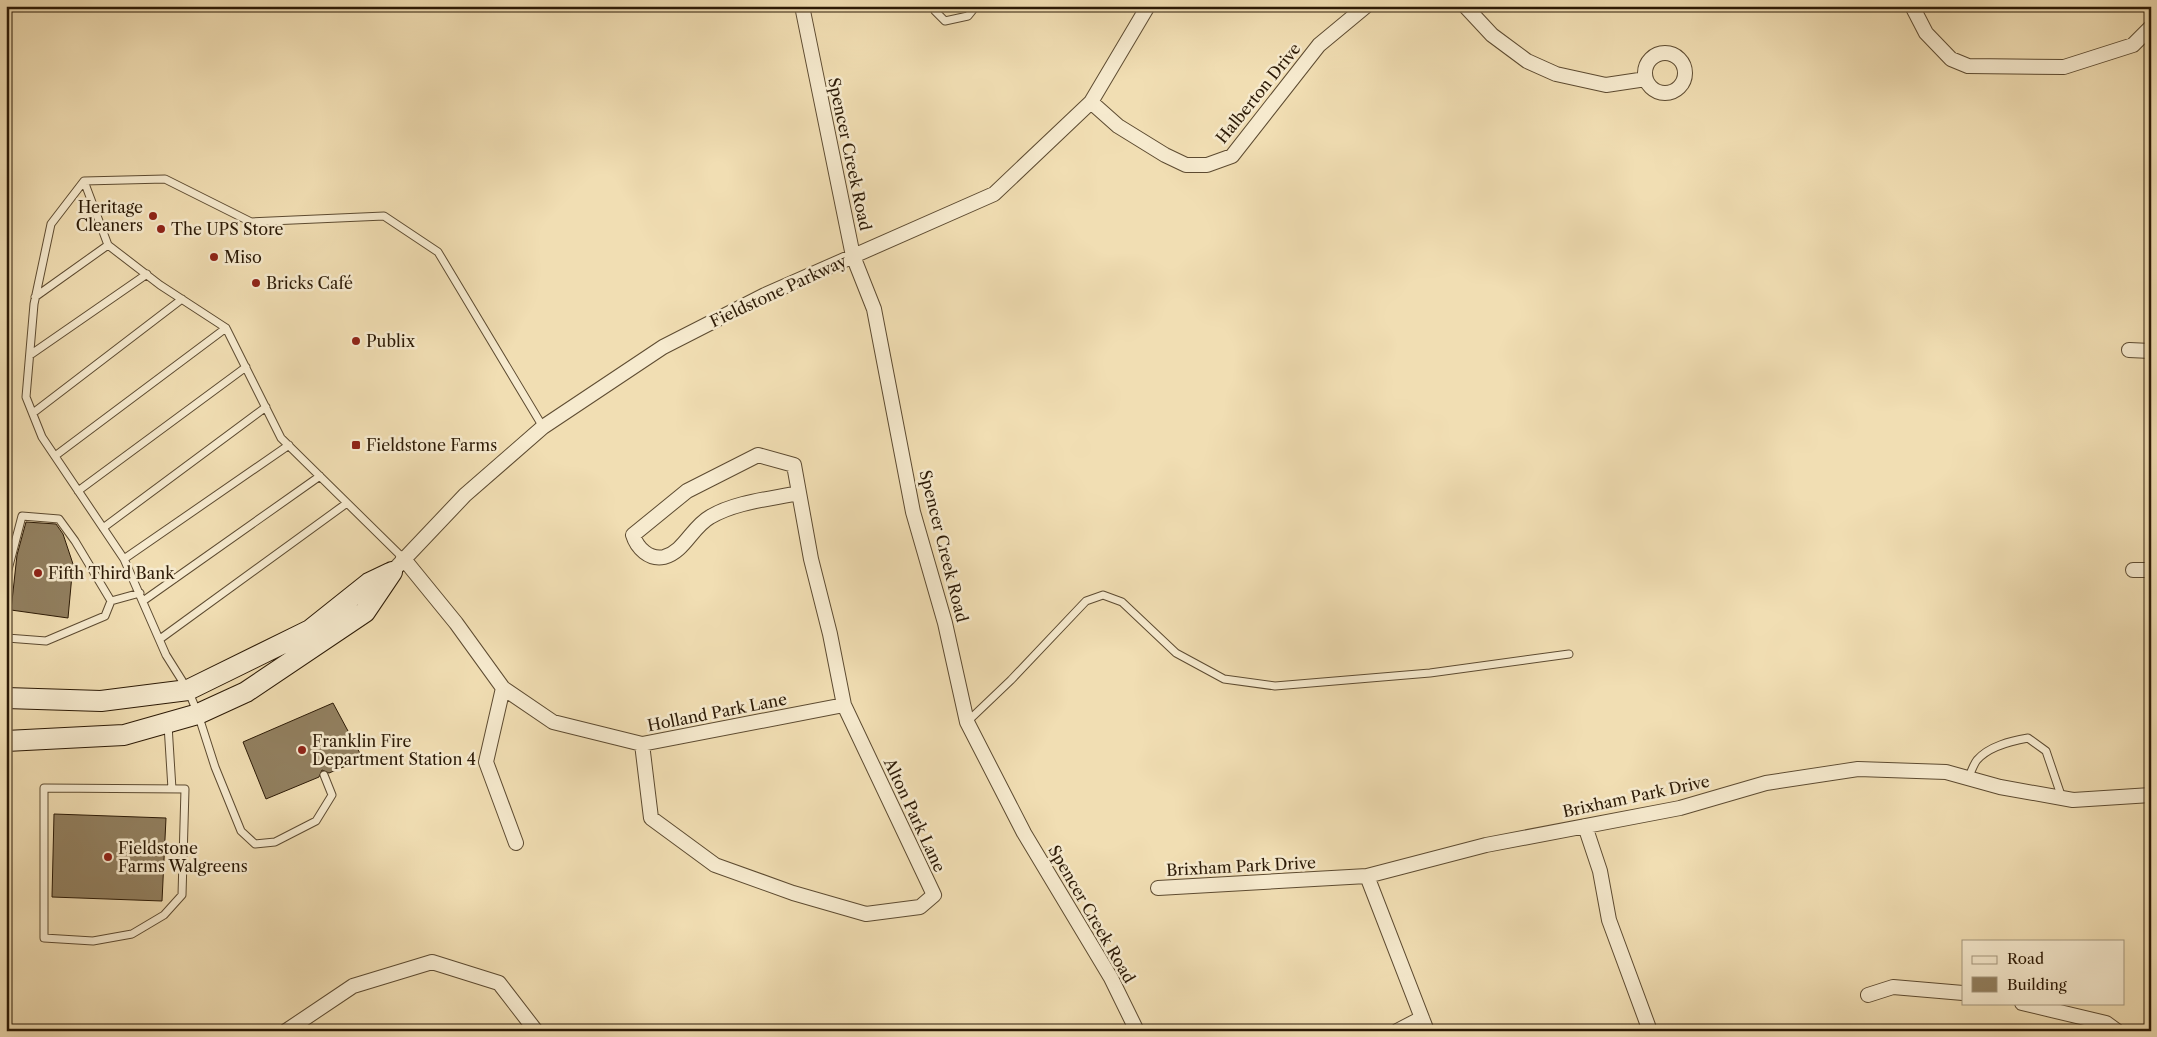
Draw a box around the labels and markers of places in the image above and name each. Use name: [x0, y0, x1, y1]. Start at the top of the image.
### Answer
place label: Heritage Cleaners: [76, 197, 143, 235]
marker: Heritage Cleaners: [147, 210, 159, 222]
place label: The UPS Store: [171, 219, 284, 239]
marker: The UPS Store: [155, 223, 167, 235]
place label: Miso: [224, 247, 262, 267]
marker: Miso: [208, 251, 220, 263]
place label: Bricks Café: [266, 273, 353, 293]
marker: Bricks Café: [250, 277, 262, 289]
place label: Publix: [366, 331, 416, 351]
marker: Publix: [350, 335, 362, 347]
place label: Fieldstone Farms: [366, 435, 497, 455]
marker: Fieldstone Farms: [350, 439, 362, 451]
place label: Fifth Third Bank: [48, 563, 175, 583]
marker: Fifth Third Bank: [32, 567, 44, 579]
place label: Franklin Fire Department Station 4: [312, 731, 476, 769]
marker: Franklin Fire Department Station 4: [296, 744, 308, 756]
place label: Fieldstone Farms Walgreens: [118, 838, 248, 876]
marker: Fieldstone Farms Walgreens: [102, 851, 114, 863]

